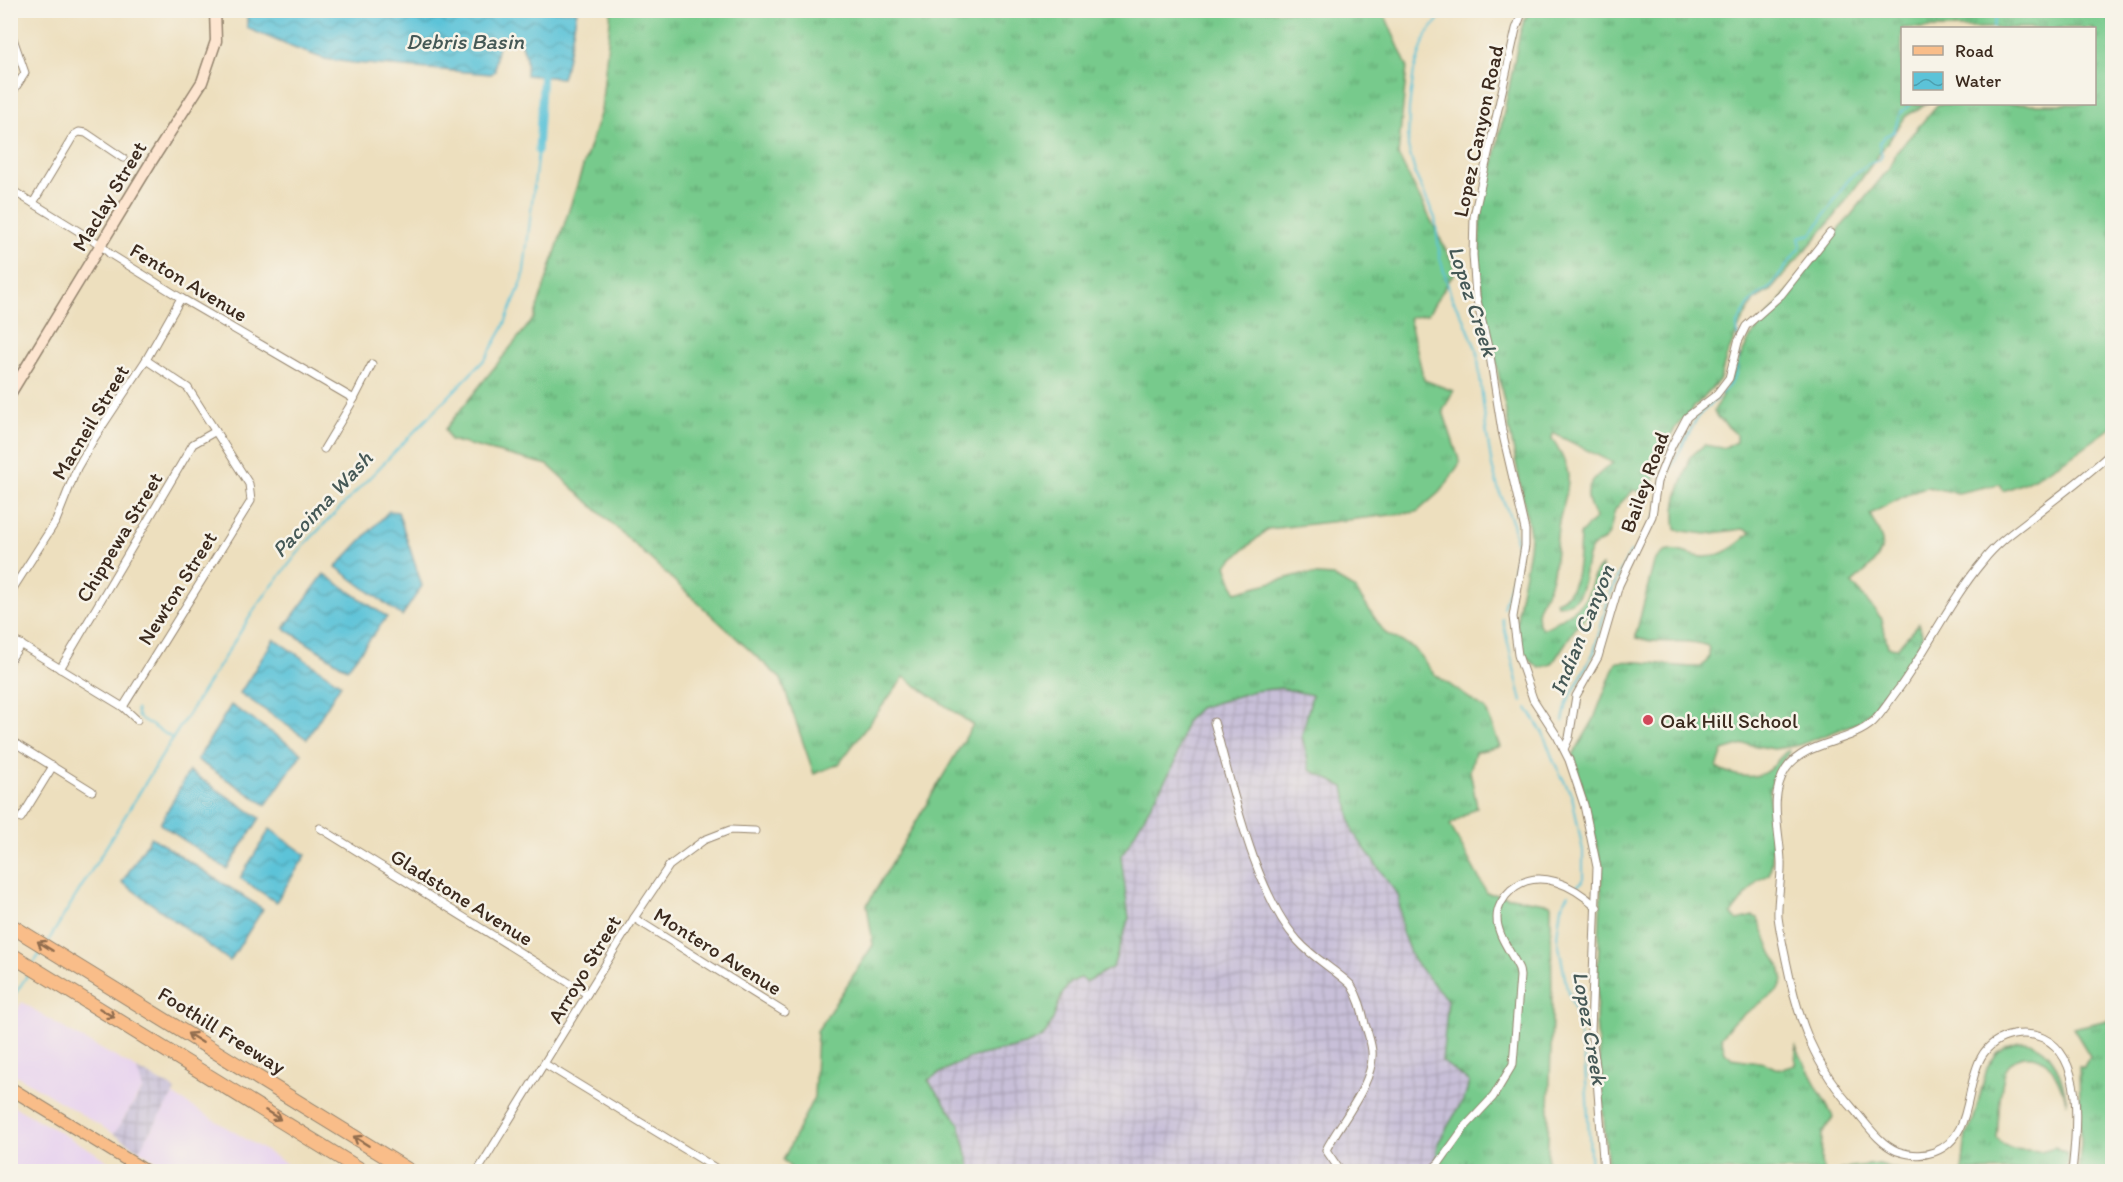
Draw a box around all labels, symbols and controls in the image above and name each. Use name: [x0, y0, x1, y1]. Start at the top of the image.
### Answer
legend: [1901, 27, 2096, 105]
water label: Debris Basin: [406, 28, 524, 55]
text: Road: [1955, 40, 1994, 62]
street label: Lopez Canyon Road: [1448, 42, 1509, 219]
text: Water: [1955, 70, 2001, 92]
street label: Maclay Street: [66, 136, 152, 256]
street label: Fenton Avenue: [126, 237, 252, 327]
water label: Lopez Creek: [1442, 242, 1504, 361]
street label: Macneil Street: [46, 360, 134, 484]
street label: Bailey Road: [1614, 428, 1674, 536]
water label: Pacoima Wash: [266, 445, 378, 563]
street label: Chippewa Street: [70, 467, 168, 607]
street label: Newton Street: [132, 526, 222, 649]
water label: Indian Canyon: [1544, 560, 1621, 699]
place label: Oak Hill School: [1660, 708, 1798, 733]
marker: Oak Hill School: [1641, 713, 1655, 727]
street label: Gladstone Avenue: [386, 843, 538, 951]
street label: Montero Avenue: [649, 902, 787, 1000]
street label: Arroyo Street: [542, 910, 626, 1027]
one-way arrow: [37, 939, 54, 951]
water label: Lopez Creek: [1567, 969, 1614, 1088]
street label: Foothill Freeway: [154, 981, 291, 1079]
one-way arrow: [98, 1007, 115, 1019]
one-way arrow: [187, 1032, 204, 1044]
one-way arrow: [264, 1109, 281, 1121]
one-way arrow: [353, 1134, 370, 1146]

